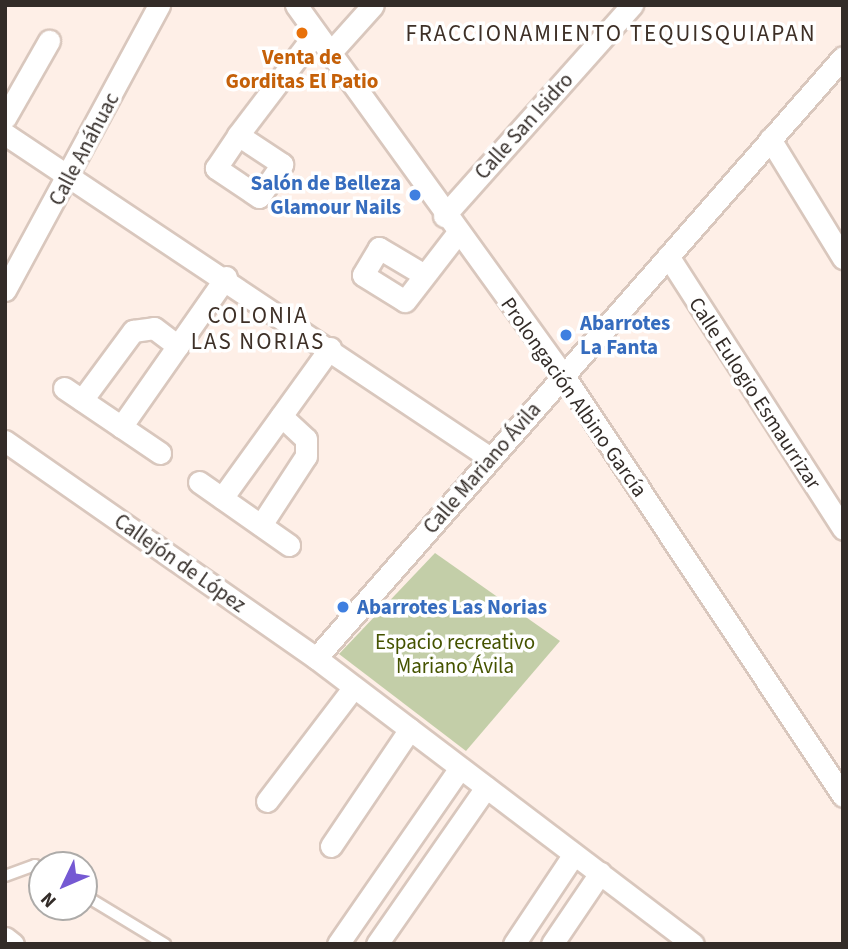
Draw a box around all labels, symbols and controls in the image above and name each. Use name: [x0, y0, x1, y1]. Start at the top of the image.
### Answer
district label: FRACCIONAMIENTO TEQUISQUIAPAN: [409, 20, 813, 48]
marker: Venta de Gorditas El Patio: [294, 25, 310, 41]
place label: Venta de Gorditas El Patio: [226, 44, 378, 94]
street label: Calle San Isidro: [469, 67, 579, 185]
street label: Calle Anáhuac: [44, 88, 124, 210]
place label: Salón de Belleza Glamour Nails: [251, 170, 401, 220]
marker: Salón de Belleza Glamour Nails: [407, 187, 423, 203]
street label: Prolongación Albino García: [495, 292, 653, 502]
street label: Calle Eulogio Esmaurrizar: [683, 292, 827, 494]
district label: COLONIA LAS NORIAS: [192, 302, 324, 356]
place label: Abarrotes La Fanta: [580, 310, 670, 360]
marker: Abarrotes La Fanta: [558, 327, 574, 343]
street label: Calle Mariano Ávila: [418, 397, 546, 539]
street label: Callejón de López: [109, 508, 251, 618]
place label: Abarrotes Las Norias: [357, 594, 547, 620]
marker: Abarrotes Las Norias: [335, 599, 351, 615]
park label: Espacio recreativo Mariano Ávila: [375, 629, 535, 679]
north arrow: [28, 851, 98, 921]
text: N: [35, 886, 63, 913]

